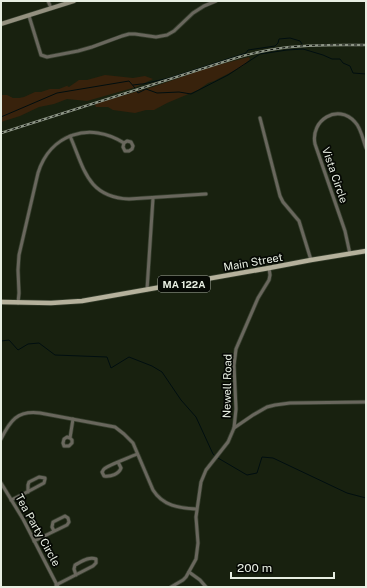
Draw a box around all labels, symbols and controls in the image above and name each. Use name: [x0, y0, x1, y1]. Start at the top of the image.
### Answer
street label: Vista Circle: [320, 145, 350, 205]
street label: Main Street: [223, 251, 283, 273]
road number: MA 122A: [158, 276, 210, 292]
street label: Newell Road: [220, 354, 234, 418]
street label: Tea Party Circle: [13, 492, 63, 568]
scale bar: [231, 554, 334, 580]
text: 200 m: [237, 561, 272, 575]

